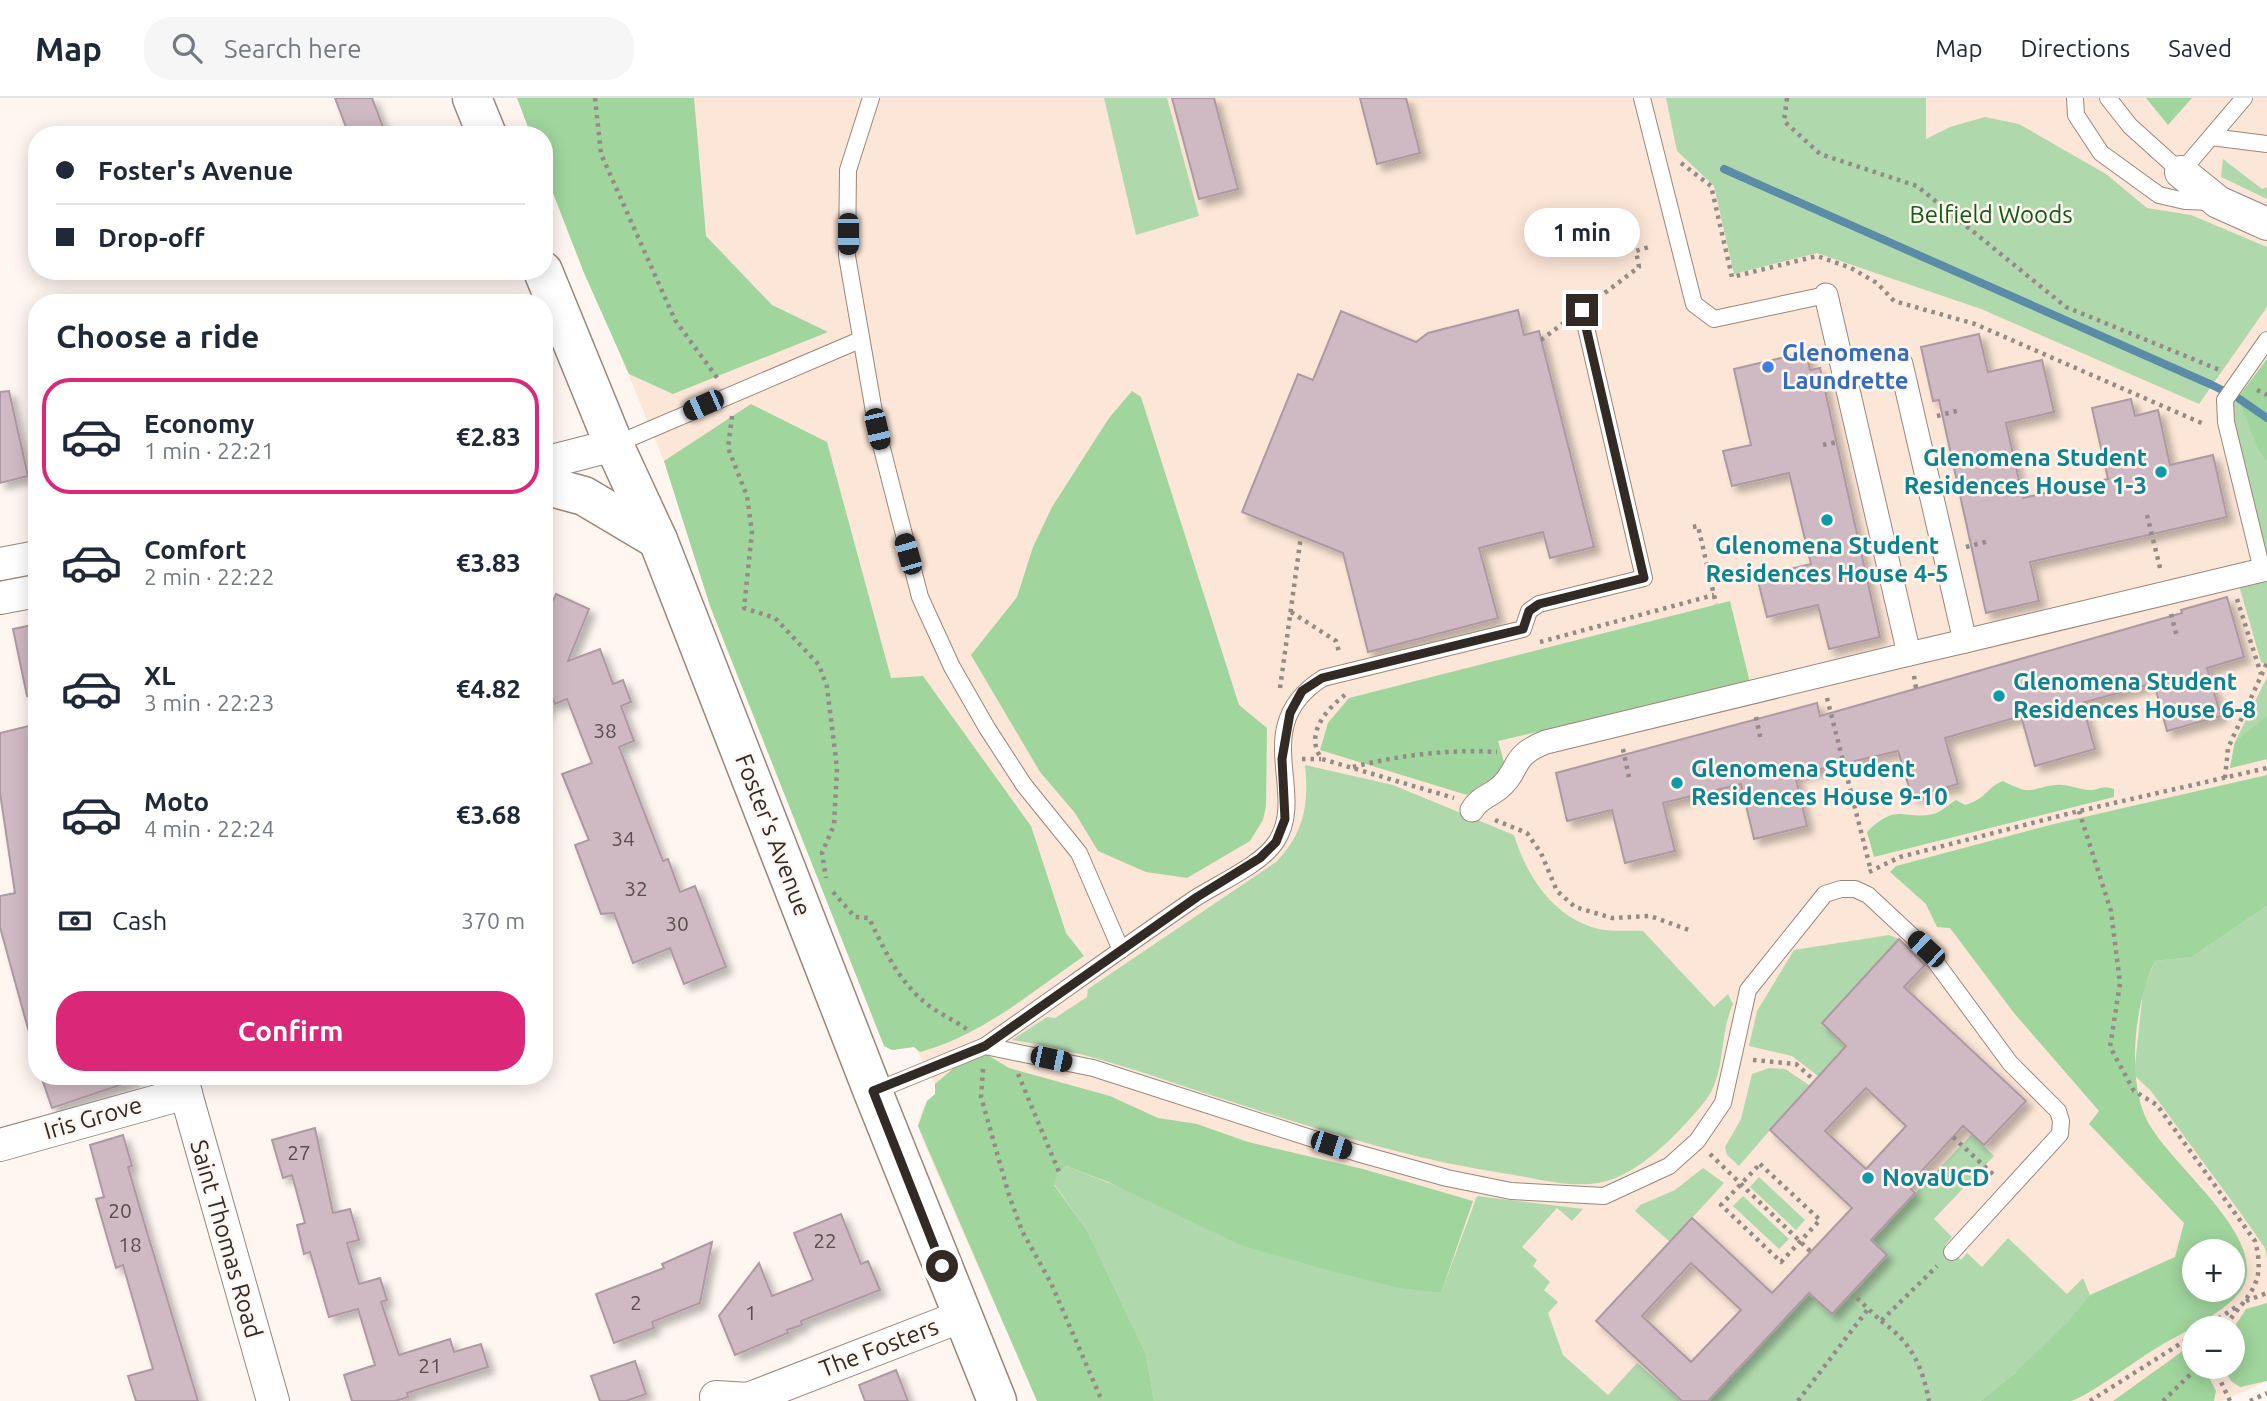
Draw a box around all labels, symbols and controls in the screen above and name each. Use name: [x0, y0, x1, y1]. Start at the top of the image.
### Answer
search box: [144, 17, 634, 80]
icon: search: [168, 29, 206, 67]
text: Map: [35, 30, 102, 67]
text: Search here: [224, 34, 362, 63]
text: Map: [1935, 35, 1982, 62]
text: Directions: [2020, 35, 2130, 62]
text: Saved: [2168, 35, 2232, 62]
text: Foster's Avenue: [98, 156, 293, 185]
park label: Belfield Woods: [1909, 201, 2073, 228]
callout: 1 min: [1524, 208, 1640, 258]
car: [838, 213, 859, 255]
text: 1 min: [1553, 220, 1611, 245]
text: Drop-off: [98, 223, 205, 252]
route end: [1566, 294, 1598, 326]
text: Choose a ride: [56, 318, 259, 354]
place label: Glenomena Laundrette: [1782, 339, 1910, 394]
marker: Glenomena Laundrette: [1760, 359, 1776, 375]
car: [680, 387, 727, 423]
icon: car: [60, 405, 123, 468]
car: [863, 406, 892, 452]
text: Economy: [144, 409, 254, 438]
text: €2.83: [456, 422, 521, 451]
text: 1 min · 22:21: [144, 438, 275, 463]
place label: Glenomena Student Residences House 1-3: [1904, 444, 2147, 499]
marker: Glenomena Student Residences House 1-3: [2153, 464, 2169, 480]
marker: Glenomena Student Residences House 4-5: [1819, 512, 1835, 528]
icon: car: [60, 531, 123, 594]
car: [893, 531, 924, 577]
place label: Glenomena Student Residences House 4-5: [1705, 532, 1949, 587]
text: Comfort: [144, 535, 247, 564]
text: €3.83: [456, 548, 521, 577]
text: 2 min · 22:22: [144, 564, 275, 589]
icon: car: [60, 657, 123, 720]
text: XL: [144, 661, 175, 690]
place label: Glenomena Student Residences House 6-8: [2013, 668, 2256, 723]
text: €4.82: [456, 674, 521, 703]
marker: Glenomena Student Residences House 6-8: [1991, 688, 2007, 704]
text: 3 min · 22:23: [144, 690, 275, 715]
house number: 38: [593, 718, 617, 742]
street label: Foster's Avenue: [730, 750, 817, 920]
place label: Glenomena Student Residences House 9-10: [1691, 755, 1948, 810]
marker: Glenomena Student Residences House 9-10: [1669, 775, 1685, 791]
icon: car: [60, 783, 123, 846]
text: Moto: [144, 787, 209, 816]
text: €3.68: [456, 800, 521, 829]
text: 4 min · 22:24: [144, 816, 275, 841]
house number: 34: [611, 826, 635, 850]
house number: 32: [624, 876, 648, 900]
icon: cash: [56, 902, 94, 940]
text: Cash: [112, 906, 167, 935]
text: 370 m: [461, 908, 525, 933]
house number: 30: [665, 911, 689, 935]
car: [1904, 927, 1949, 971]
button: Confirm: [56, 991, 525, 1071]
car: [1029, 1044, 1074, 1074]
street label: Iris Grove: [41, 1091, 145, 1144]
car: [1308, 1129, 1355, 1161]
street label: Saint Thomas Road: [185, 1137, 268, 1341]
house number: 27: [287, 1140, 311, 1164]
place label: NovaUCD: [1882, 1164, 1989, 1191]
marker: NovaUCD: [1860, 1170, 1876, 1186]
house number: 20: [108, 1198, 132, 1222]
house number: 22: [813, 1228, 837, 1252]
house number: 18: [118, 1232, 142, 1256]
map controls: [2182, 1239, 2245, 1379]
button: +: [2182, 1239, 2245, 1302]
route start: [926, 1250, 958, 1282]
house number: 2: [630, 1290, 642, 1314]
house number: 1: [745, 1300, 757, 1324]
street label: The Fosters: [816, 1313, 942, 1383]
button: −: [2182, 1316, 2245, 1379]
house number: 21: [418, 1353, 442, 1377]

